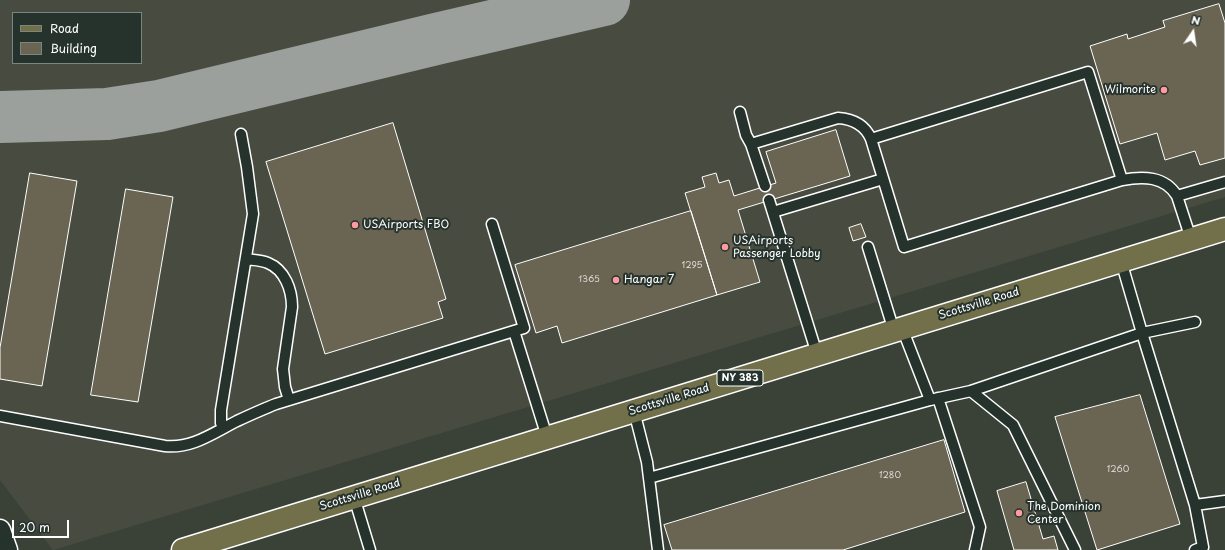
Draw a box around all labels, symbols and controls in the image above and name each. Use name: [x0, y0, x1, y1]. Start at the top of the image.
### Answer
text: N: [1190, 11, 1202, 29]
legend: [12, 12, 142, 64]
north arrow: [1173, 12, 1213, 52]
text: Road: [50, 19, 79, 37]
text: Building: [50, 39, 97, 57]
place label: Wilmorite: [1105, 83, 1156, 97]
marker: Wilmorite: [1159, 85, 1169, 95]
place label: USAirports FBO: [363, 218, 449, 232]
marker: USAirports FBO: [350, 220, 360, 230]
place label: USAirports Passenger Lobby: [733, 234, 821, 260]
marker: USAirports Passenger Lobby: [720, 242, 730, 252]
house number: 1295: [682, 261, 702, 271]
place label: Hangar 7: [624, 273, 674, 287]
house number: 1365: [578, 275, 600, 285]
marker: Hangar 7: [611, 275, 621, 285]
street label: Scottsville Road: [937, 285, 1021, 323]
road number: NY 383: [717, 370, 763, 386]
street label: Scottsville Road: [627, 381, 711, 419]
house number: 1260: [1107, 465, 1129, 475]
house number: 1280: [879, 471, 901, 481]
street label: Scottsville Road: [318, 476, 402, 514]
place label: The Dominion Center: [1027, 500, 1101, 526]
marker: The Dominion Center: [1014, 508, 1024, 518]
scale bar: [14, 512, 71, 538]
text: 20 m: [19, 518, 50, 536]

